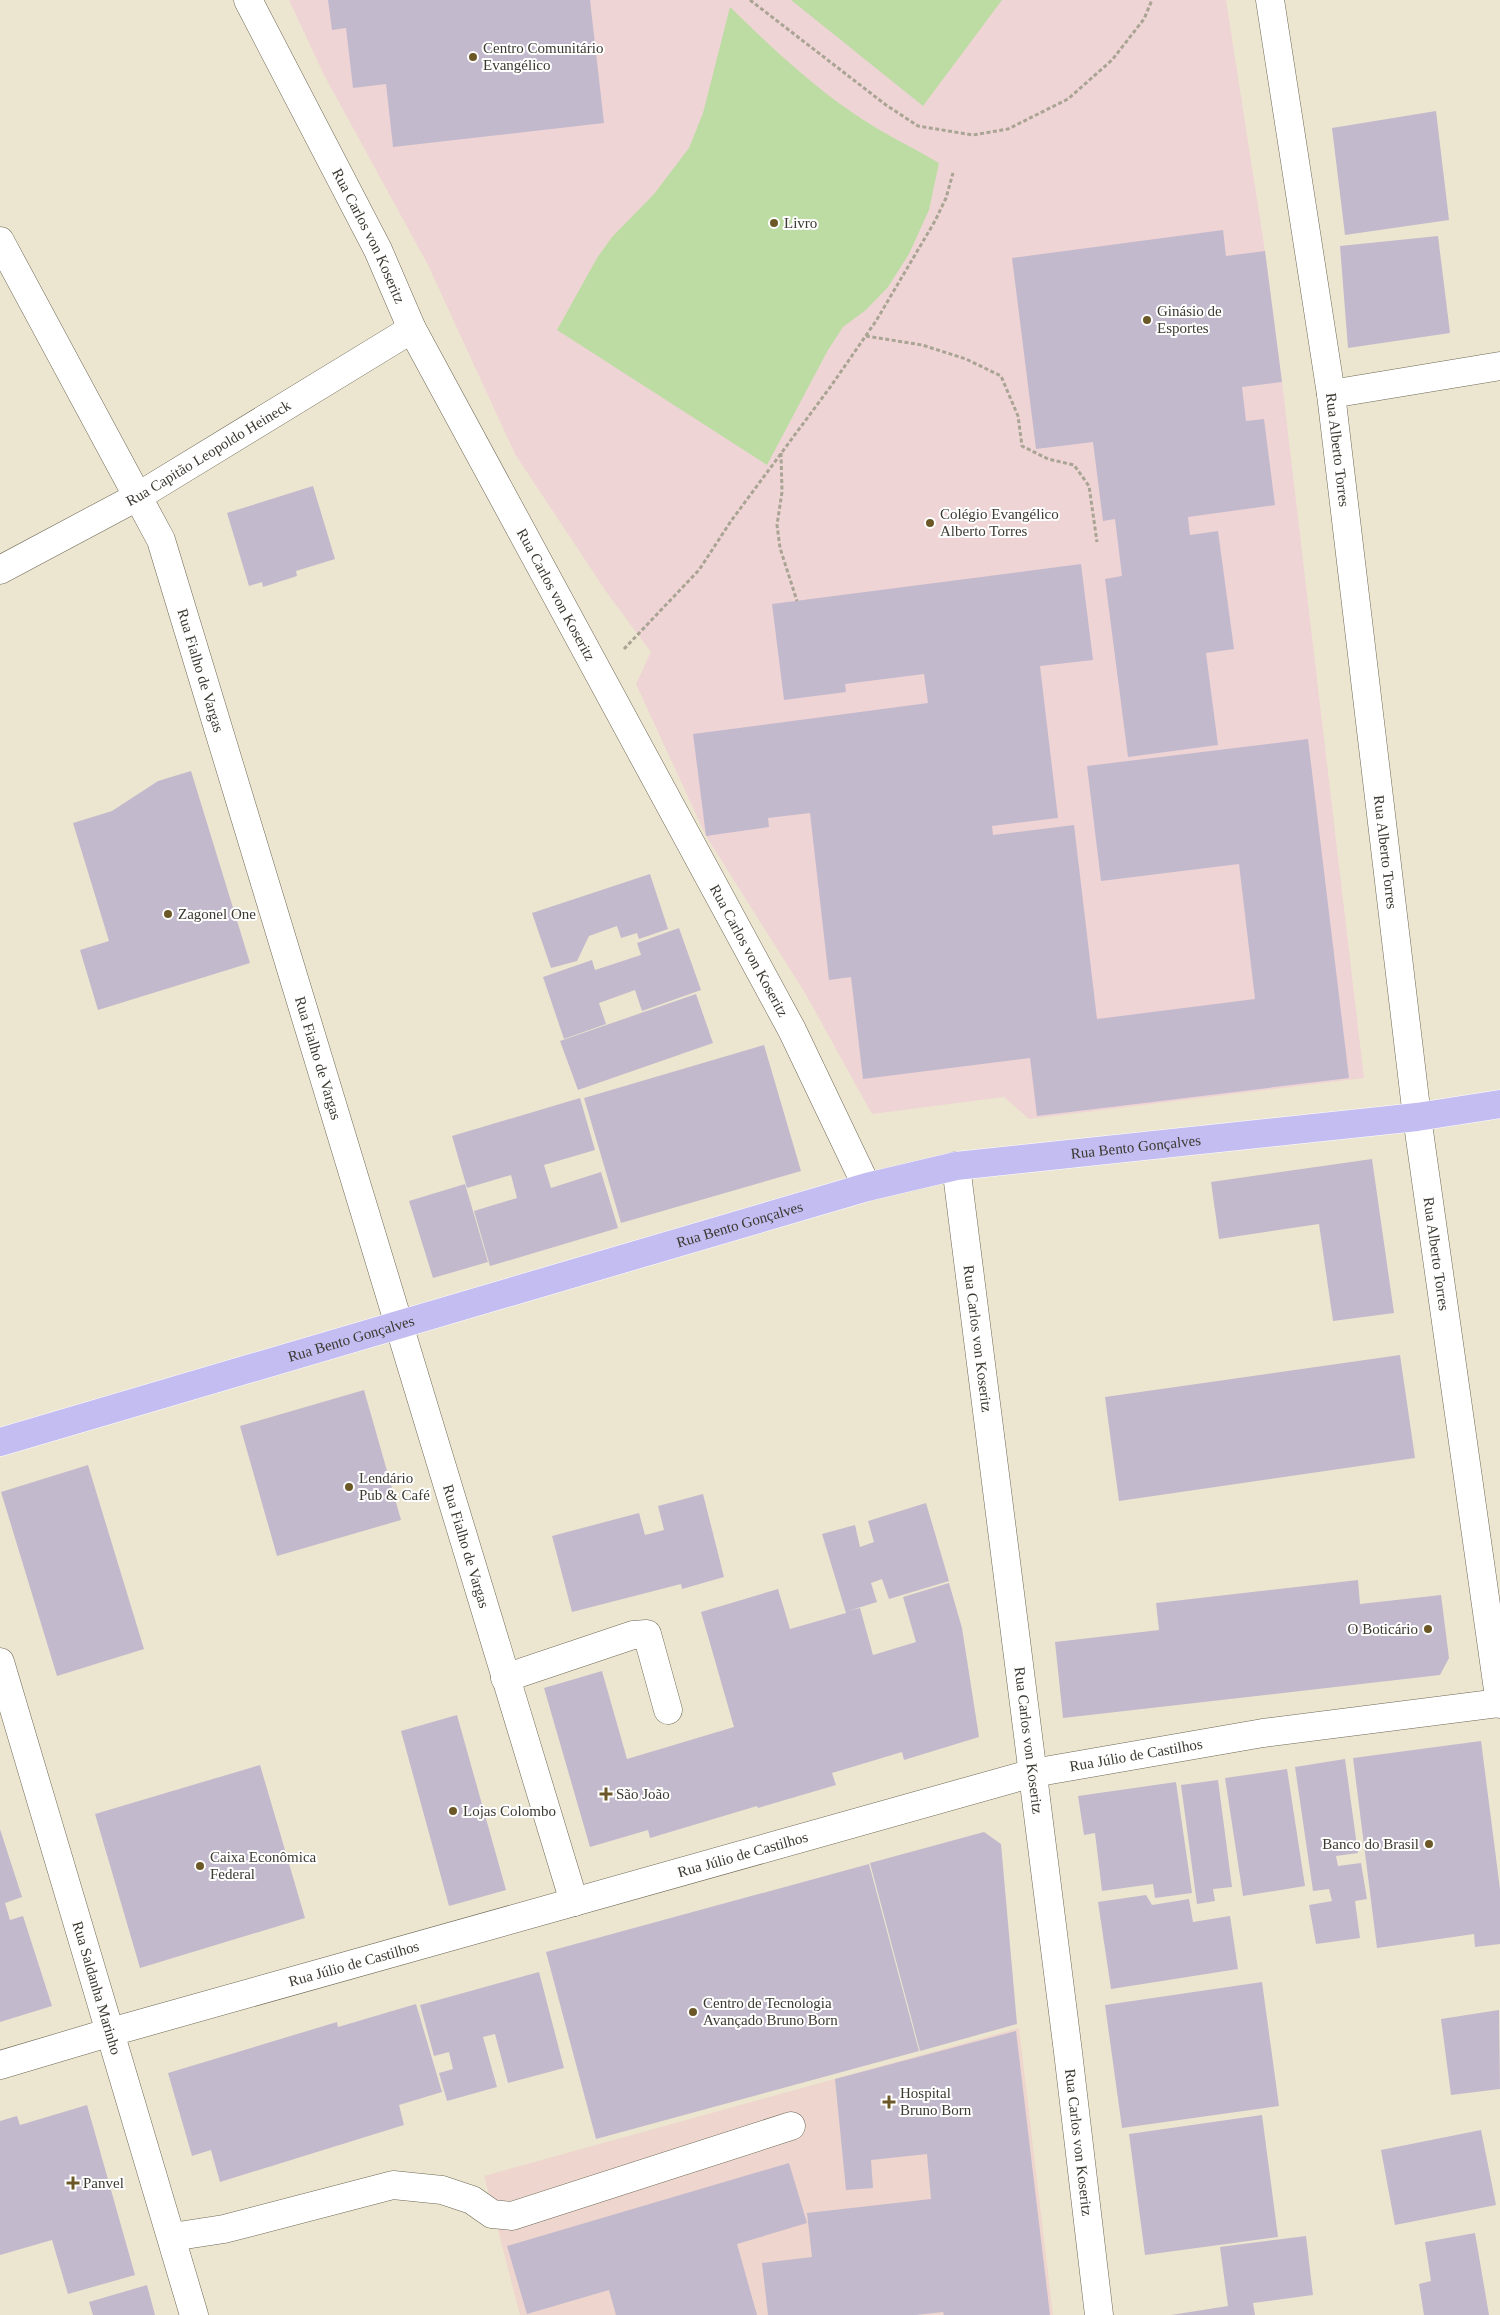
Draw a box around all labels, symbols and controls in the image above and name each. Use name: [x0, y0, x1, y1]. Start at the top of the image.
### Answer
place label: Centro Comunitário Evangélico: [483, 40, 603, 73]
marker: Centro Comunitário Evangélico: [467, 51, 479, 63]
street label: Rua Carlos von Koseritz: [329, 166, 408, 306]
place label: Livro: [784, 215, 817, 231]
marker: Livro: [768, 217, 780, 229]
place label: Ginásio de Esportes: [1157, 303, 1222, 336]
marker: Ginásio de Esportes: [1141, 314, 1153, 326]
street label: Rua Alberto Torres: [1323, 392, 1352, 508]
street label: Rua Capitão Leopoldo Heineck: [123, 397, 294, 509]
place label: Colégio Evangélico Alberto Torres: [940, 506, 1059, 539]
marker: Colégio Evangélico Alberto Torres: [924, 517, 936, 529]
street label: Rua Carlos von Koseritz: [514, 526, 598, 664]
street label: Rua Fialho de Vargas: [174, 607, 227, 734]
street label: Rua Alberto Torres: [1371, 794, 1400, 910]
street label: Rua Carlos von Koseritz: [707, 882, 791, 1020]
place label: Zagonel One: [178, 906, 256, 922]
marker: Zagonel One: [162, 908, 174, 920]
street label: Rua Fialho de Vargas: [292, 994, 344, 1122]
street label: Rua Bento Gonçalves: [1070, 1132, 1202, 1162]
street label: Rua Alberto Torres: [1420, 1196, 1452, 1312]
street label: Rua Bento Gonçalves: [675, 1198, 805, 1251]
street label: Rua Carlos von Koseritz: [961, 1264, 995, 1413]
street label: Rua Bento Gonçalves: [286, 1313, 416, 1365]
place label: Lendário Pub & Café: [359, 1470, 430, 1503]
marker: Lendário Pub & Café: [343, 1481, 355, 1493]
street label: Rua Fialho de Vargas: [440, 1482, 492, 1610]
place label: O Boticário: [1348, 1621, 1418, 1637]
marker: O Boticário: [1422, 1623, 1434, 1635]
street label: Rua Carlos von Koseritz: [1011, 1666, 1046, 1815]
street label: Rua Júlio de Castilhos: [1068, 1736, 1204, 1775]
place label: São João: [616, 1786, 670, 1802]
marker: São João: [600, 1788, 612, 1800]
place label: Lojas Colombo: [463, 1803, 556, 1819]
marker: Lojas Colombo: [447, 1805, 459, 1817]
street label: Rua Júlio de Castilhos: [676, 1829, 810, 1880]
place label: Banco do Brasil: [1322, 1836, 1419, 1852]
marker: Banco do Brasil: [1423, 1838, 1435, 1850]
place label: Caixa Econômica Federal: [210, 1849, 317, 1882]
marker: Caixa Econômica Federal: [194, 1860, 206, 1872]
street label: Rua Saldanha Marinho: [69, 1919, 124, 2057]
street label: Rua Júlio de Castilhos: [287, 1938, 421, 1990]
place label: Centro de Tecnologia Avançado Bruno Born: [703, 1995, 838, 2028]
marker: Centro de Tecnologia Avançado Bruno Born: [687, 2006, 699, 2018]
street label: Rua Carlos von Koseritz: [1062, 2068, 1095, 2217]
place label: Hospital Bruno Born: [900, 2085, 972, 2118]
marker: Hospital Bruno Born: [882, 2095, 896, 2109]
place label: Panvel: [83, 2175, 124, 2191]
marker: Panvel: [67, 2177, 79, 2189]

